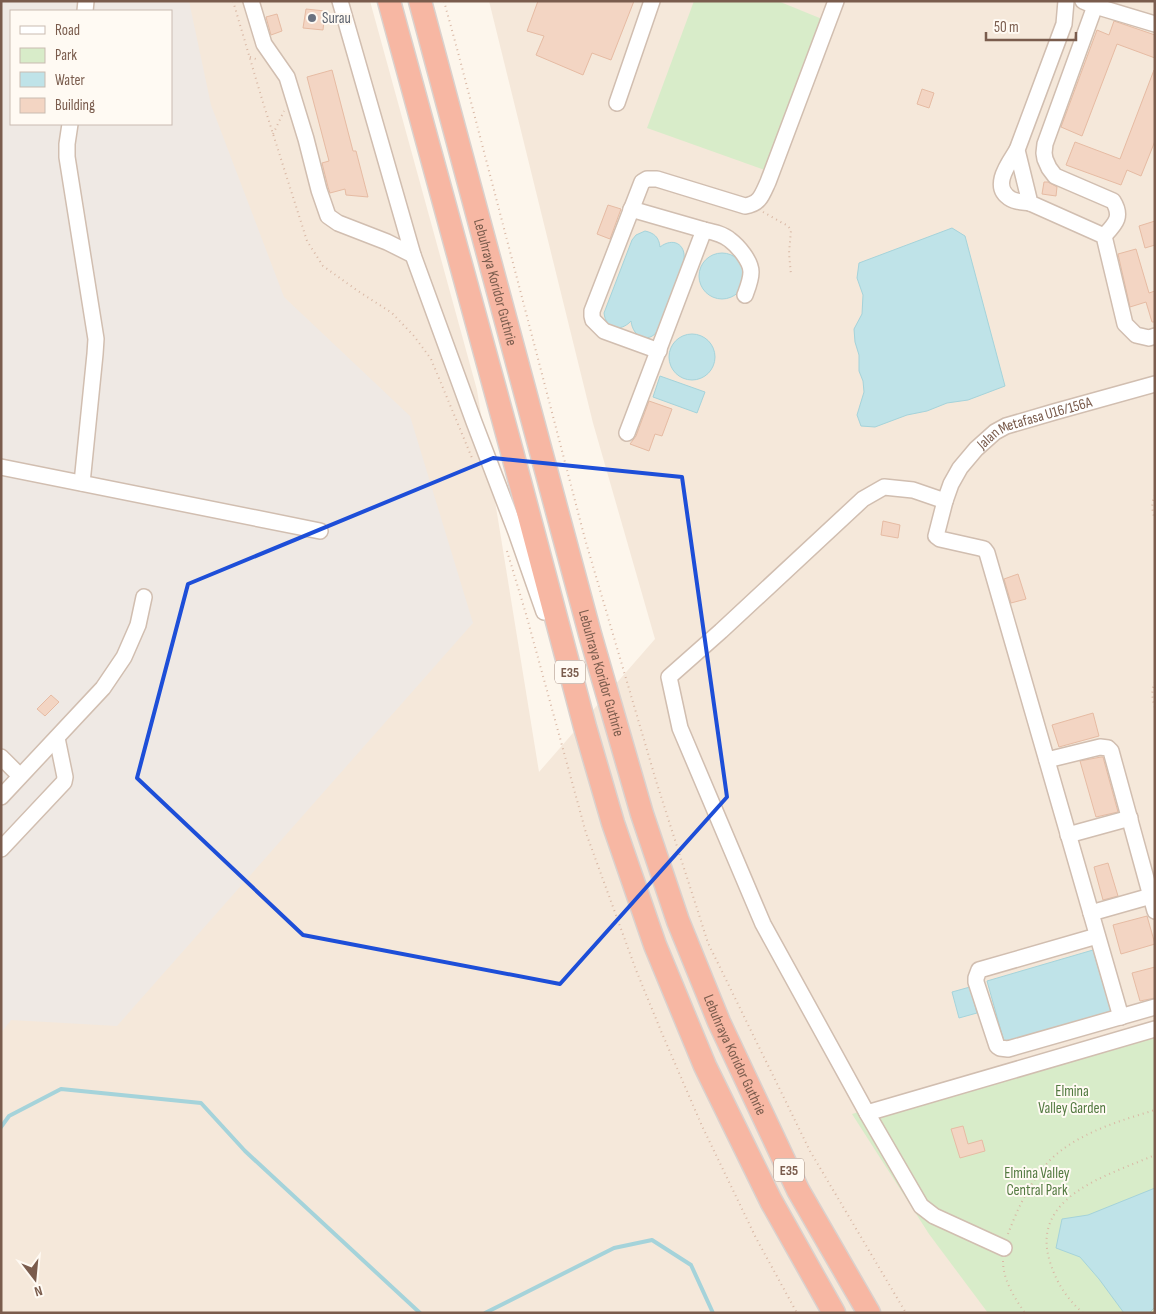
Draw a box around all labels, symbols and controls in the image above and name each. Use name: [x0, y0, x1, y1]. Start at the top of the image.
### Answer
place label: Surau: [322, 9, 351, 28]
legend: [10, 10, 172, 125]
scale bar: [986, 10, 1076, 42]
marker: Surau: [306, 12, 318, 24]
text: 50 m: [994, 18, 1019, 37]
text: Road: [55, 21, 80, 40]
text: Park: [55, 46, 77, 65]
text: Water: [55, 71, 86, 90]
text: Building: [55, 96, 95, 115]
street label: Lebuhraya Koridor Guthrie: [469, 217, 521, 348]
street label: Jalan Metafasa U16/156A: [972, 393, 1095, 454]
street label: Lebuhraya Koridor Guthrie: [574, 608, 628, 739]
road number: E35: [555, 660, 585, 684]
street label: Lebuhraya Koridor Guthrie: [699, 992, 770, 1118]
park label: Elmina Valley Garden: [1038, 1082, 1106, 1118]
road number: E35: [774, 1158, 804, 1182]
park label: Elmina Valley Central Park: [1004, 1164, 1070, 1200]
north arrow: [10, 1254, 60, 1304]
text: N: [33, 1282, 44, 1300]

